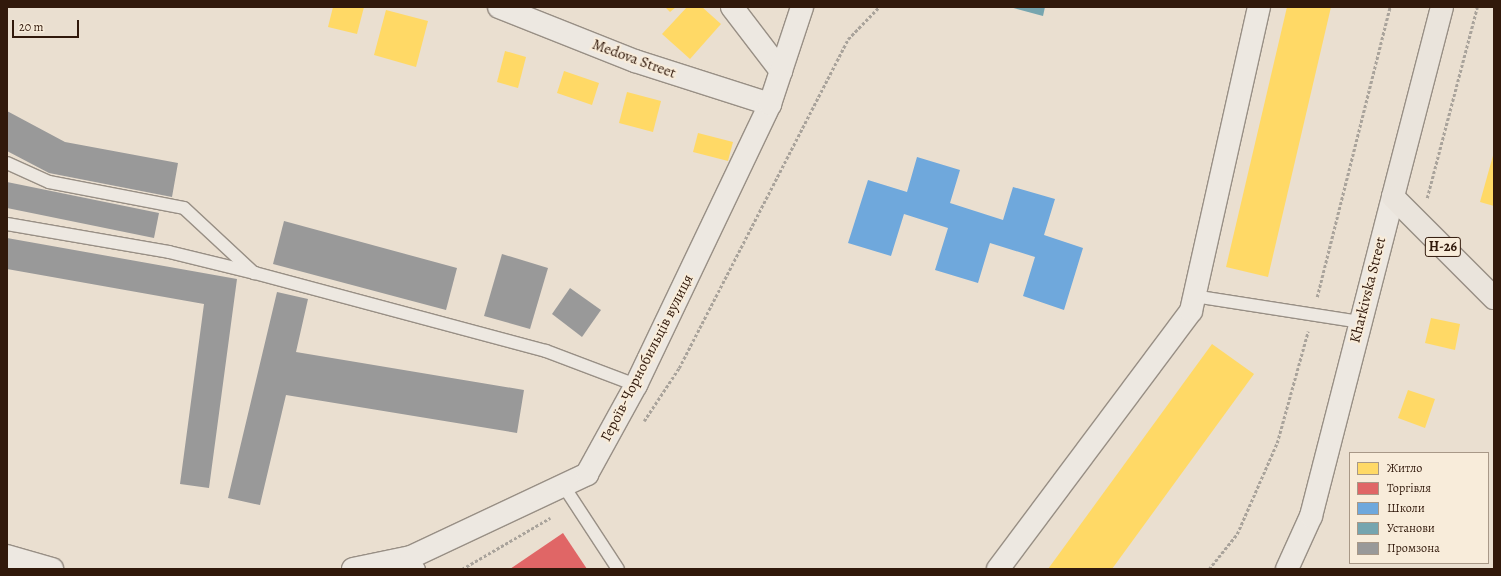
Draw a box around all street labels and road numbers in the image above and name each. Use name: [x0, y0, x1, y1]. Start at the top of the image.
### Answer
street label: Medova Street: [590, 36, 678, 82]
street label: Kharkivska Street: [1346, 235, 1390, 345]
road number: Н-26: [1424, 235, 1462, 259]
street label: Героїв-Чорнобильців вулиця: [597, 271, 697, 445]

